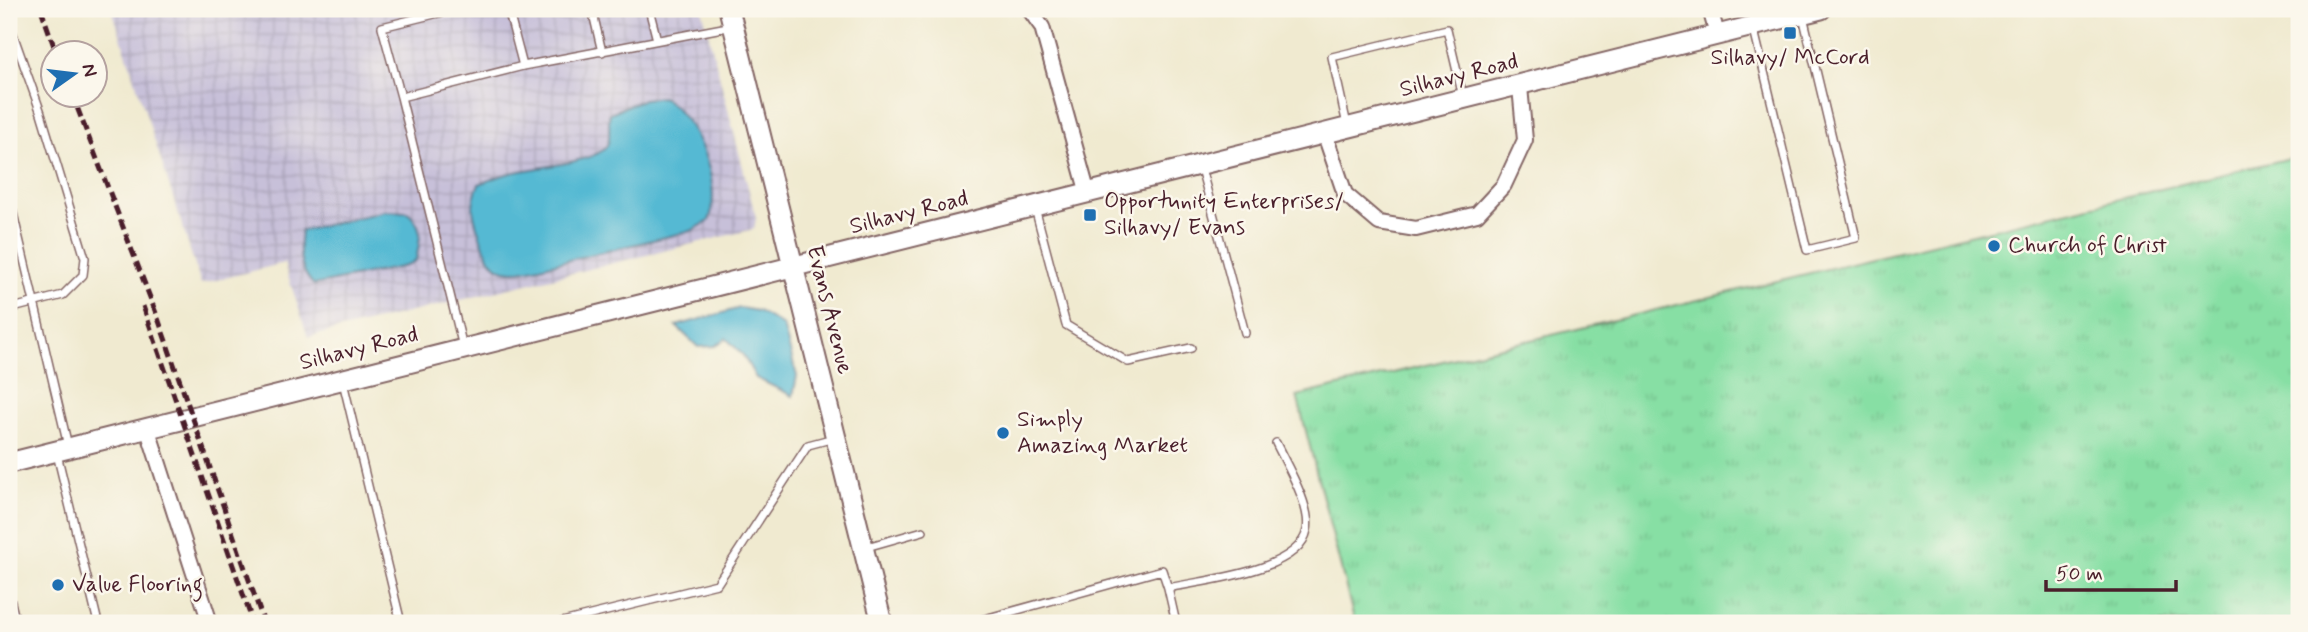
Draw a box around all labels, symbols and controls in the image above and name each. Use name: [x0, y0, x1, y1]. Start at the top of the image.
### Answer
marker: Silhavy/ McCord: [1782, 25, 1798, 41]
north arrow: [38, 38, 108, 108]
place label: Silhavy/ McCord: [1710, 43, 1870, 73]
street label: Silhavy Road: [1397, 47, 1521, 105]
text: N: [75, 61, 103, 79]
street label: Silhavy Road: [847, 184, 971, 242]
place label: Opportunity Enterprises/ Silhavy/ Evans: [1104, 187, 1344, 243]
marker: Opportunity Enterprises/ Silhavy/ Evans: [1082, 207, 1098, 223]
place label: Church of Christ: [2008, 231, 2167, 261]
marker: Church of Christ: [1986, 238, 2002, 254]
street label: Evans Avenue: [799, 242, 860, 378]
street label: Silhavy Road: [297, 320, 421, 378]
place label: Simply Amazing Market: [1017, 405, 1188, 461]
marker: Simply Amazing Market: [995, 425, 1011, 441]
scale bar: [2046, 548, 2175, 592]
text: 50 m: [2056, 560, 2103, 588]
place label: Value Flooring: [72, 570, 203, 602]
marker: Value Flooring: [50, 577, 66, 593]

